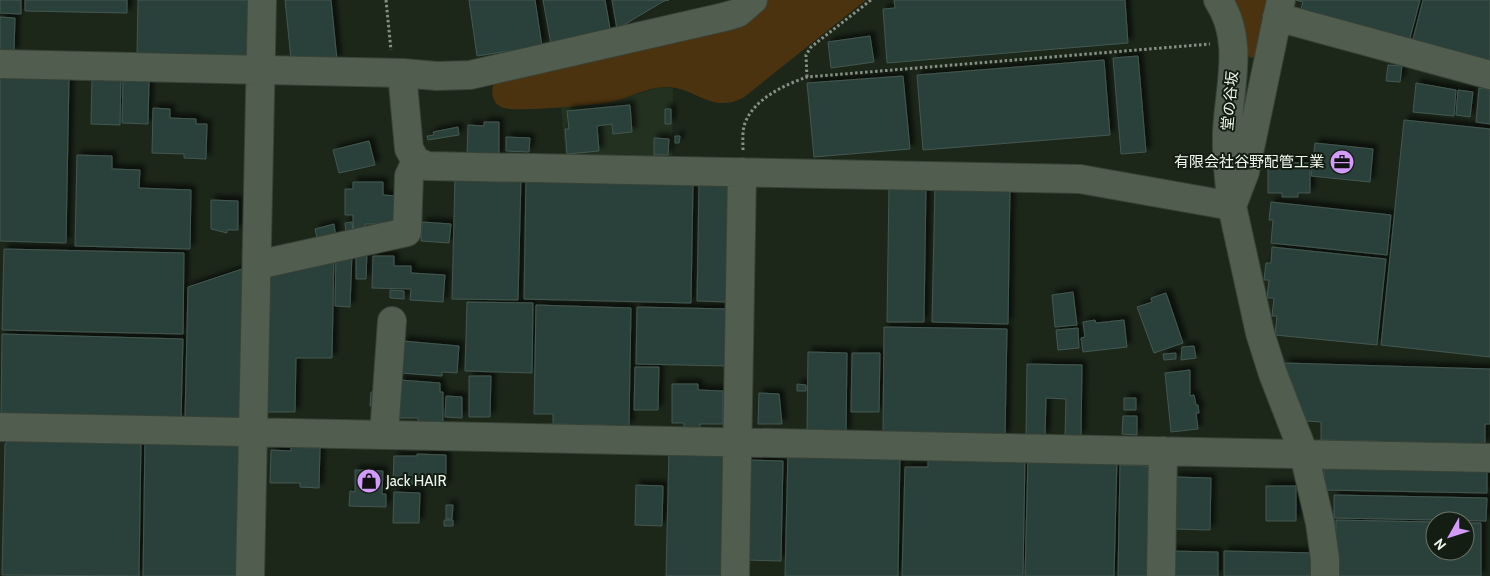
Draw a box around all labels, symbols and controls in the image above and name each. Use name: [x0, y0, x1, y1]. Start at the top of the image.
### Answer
street label: 堂の谷坂: [1218, 70, 1242, 132]
office icon: 有限会社谷野配管工業: [1329, 149, 1355, 175]
place label: 有限会社谷野配管工業: [1174, 153, 1324, 171]
shop icon: Jack HAIR: [356, 468, 382, 494]
place label: Jack HAIR: [385, 472, 446, 490]
north arrow: [1425, 511, 1475, 561]
text: N: [1430, 535, 1450, 554]

